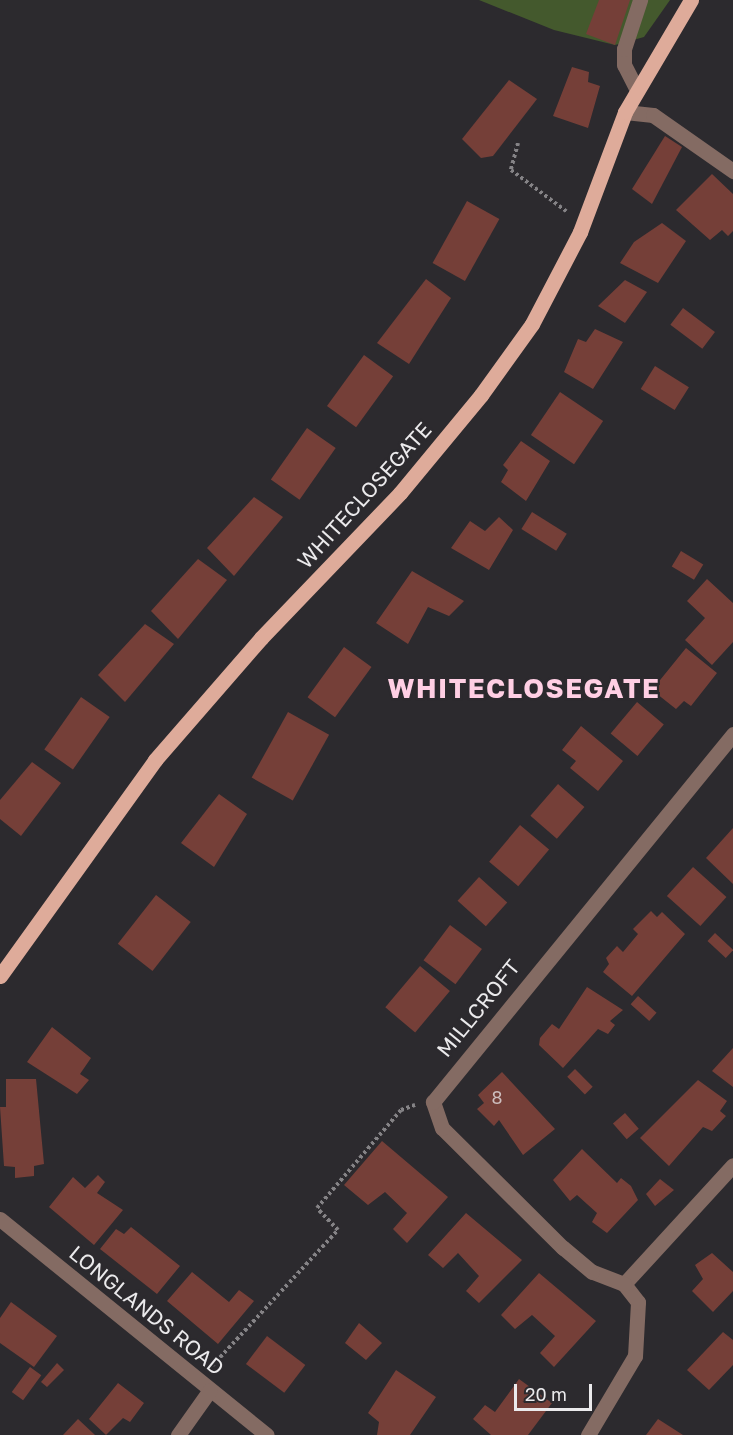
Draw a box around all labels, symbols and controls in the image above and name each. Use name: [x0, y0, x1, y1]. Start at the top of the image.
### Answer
street label: WHITECLOSEGATE: [292, 417, 436, 573]
district label: WHITECLOSEGATE: [388, 673, 660, 705]
street label: MILLCROFT: [431, 954, 525, 1062]
house number: 8: [492, 1086, 502, 1108]
street label: LONGLANDS ROAD: [65, 1240, 229, 1380]
scale bar: [517, 1372, 595, 1410]
text: 20 m: [525, 1383, 567, 1405]

